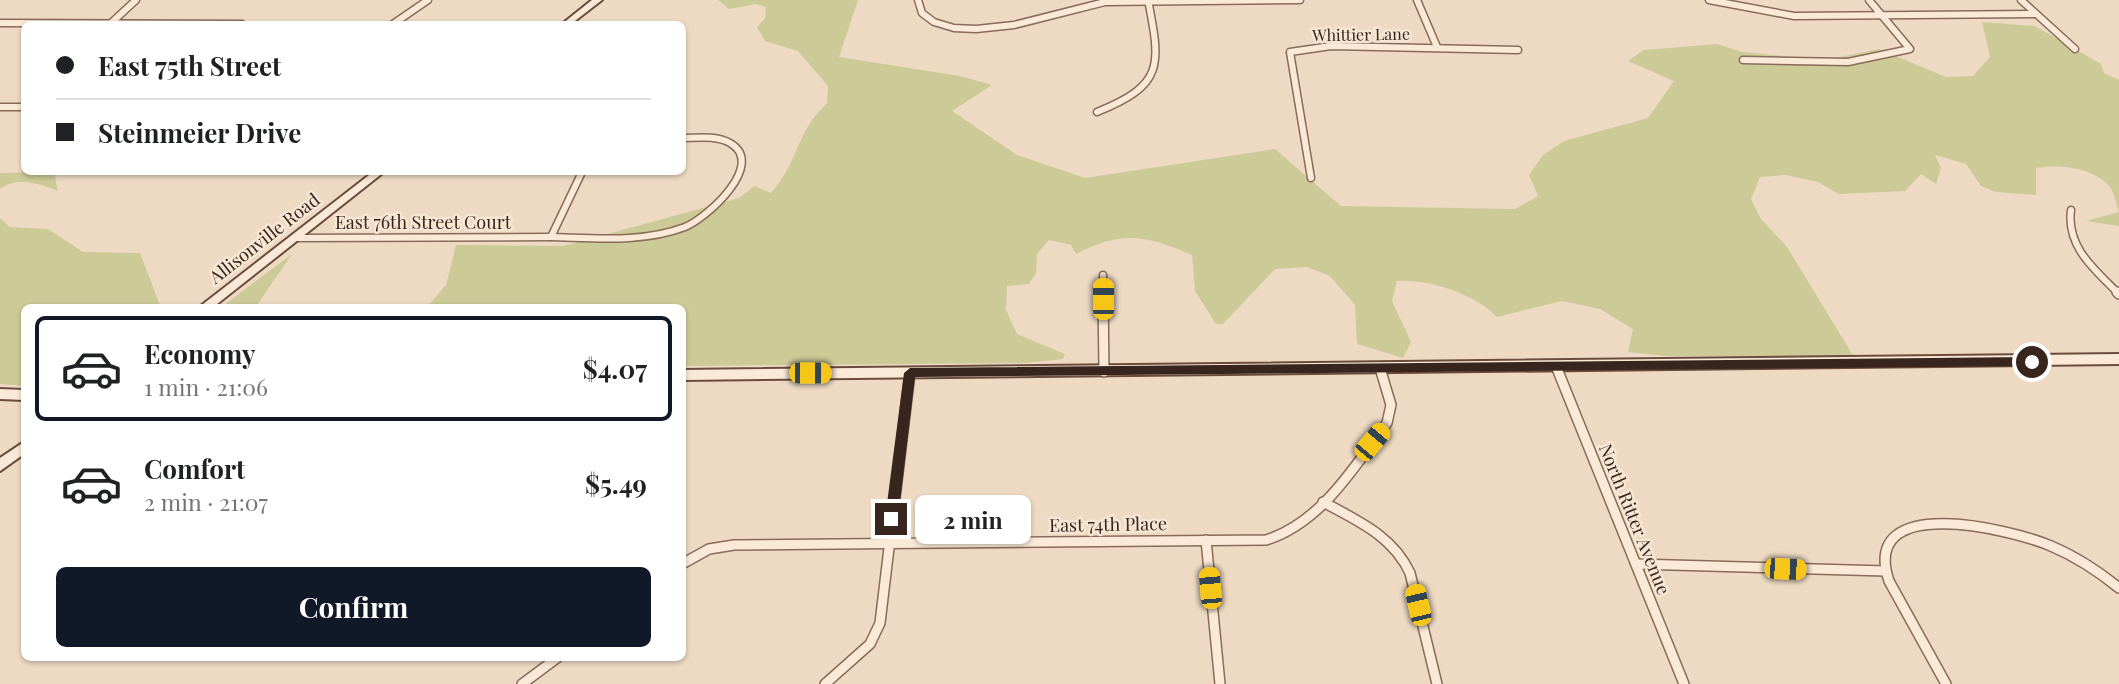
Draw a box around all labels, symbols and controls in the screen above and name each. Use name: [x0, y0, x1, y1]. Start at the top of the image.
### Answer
street label: Whittier Lane: [1311, 23, 1410, 45]
text: East 75th Street: [98, 48, 281, 83]
text: Steinmeier Drive: [98, 115, 301, 150]
street label: Allisonville Road: [203, 187, 325, 289]
street label: East 76th Street Court: [335, 210, 512, 234]
car: [1093, 278, 1114, 320]
text: Economy: [144, 336, 255, 371]
icon: car: [60, 337, 123, 400]
route start: [2016, 346, 2048, 378]
text: $4.07: [583, 351, 647, 386]
car: [790, 363, 832, 384]
text: 1 min · 21:06: [144, 371, 268, 402]
car: [1351, 419, 1394, 465]
street label: North Ritter Avenue: [1594, 440, 1676, 598]
text: Comfort: [144, 451, 245, 486]
icon: car: [60, 452, 123, 515]
text: $5.49: [585, 466, 647, 501]
text: 2 min · 21:07: [144, 486, 268, 517]
callout: 2 min: [916, 494, 1031, 544]
route end: [875, 503, 907, 535]
text: 2 min: [943, 504, 1003, 535]
street label: East 74th Place: [1049, 511, 1167, 537]
car: [1764, 558, 1807, 580]
car: [1198, 566, 1223, 610]
button: Confirm: [56, 567, 651, 647]
car: [1404, 582, 1433, 628]

